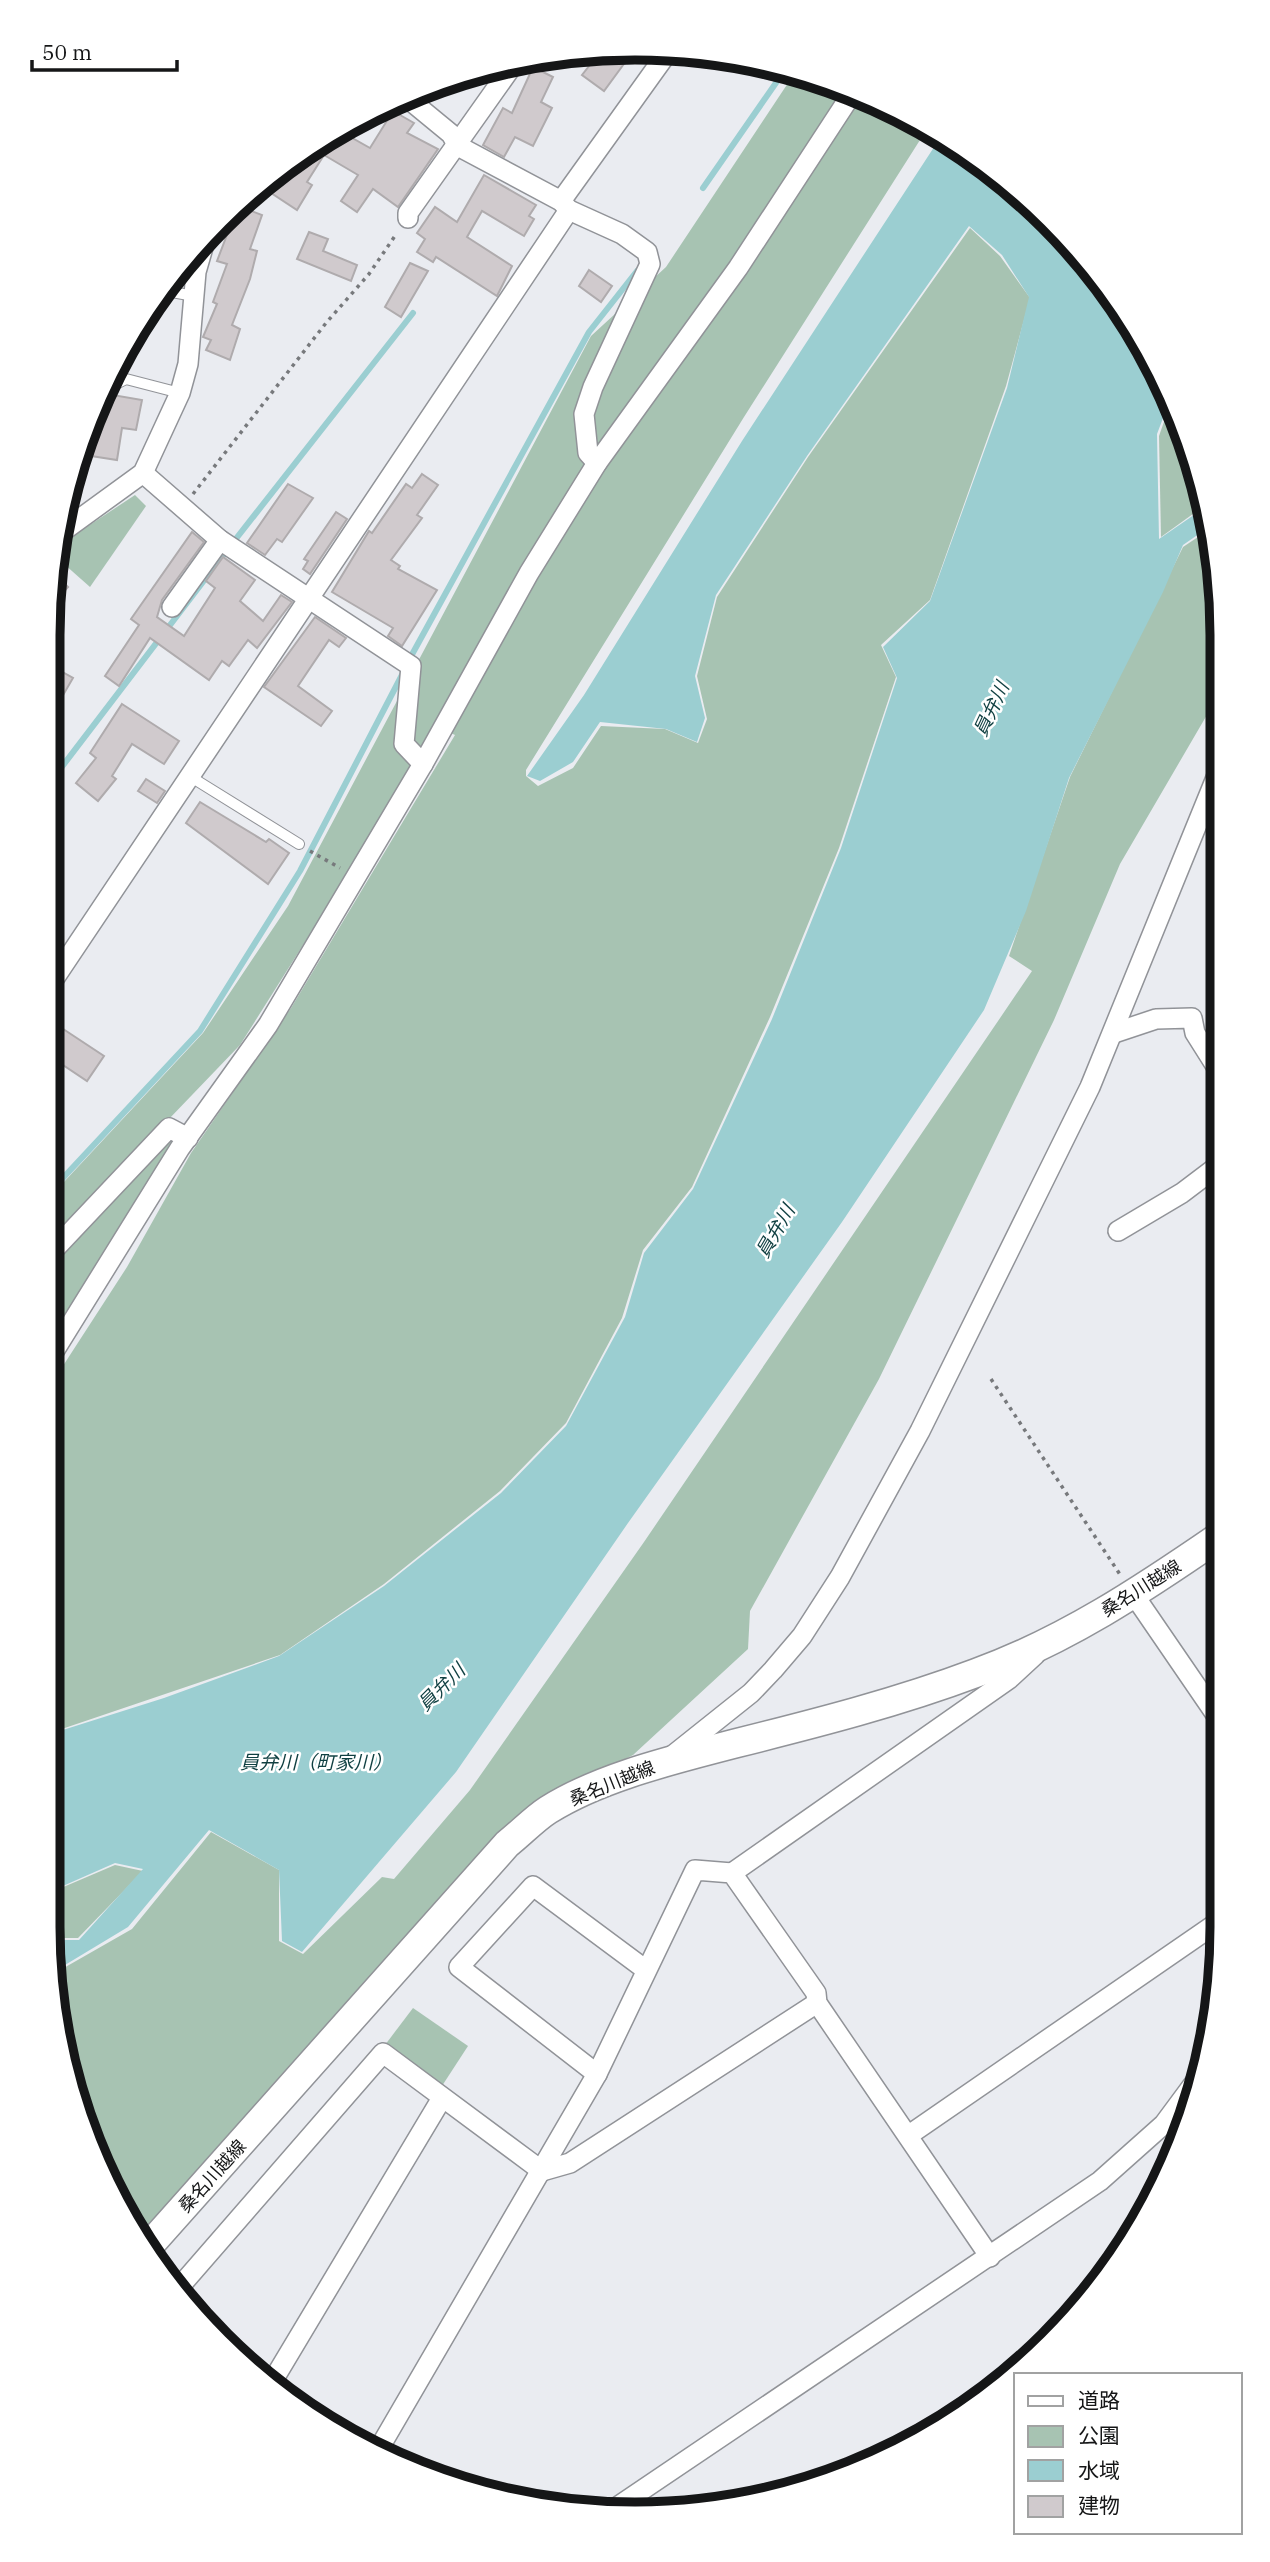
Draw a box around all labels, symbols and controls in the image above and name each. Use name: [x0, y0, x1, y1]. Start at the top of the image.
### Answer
scale bar: [32, 28, 177, 72]
text: 50 m: [42, 38, 92, 66]
water label: 員弁川: [968, 676, 1015, 740]
water label: 員弁川: [750, 1199, 801, 1262]
street label: 桑名川越線: [1097, 1554, 1185, 1622]
water label: 員弁川: [412, 1657, 471, 1716]
water label: 員弁川（町家川）: [240, 1750, 392, 1774]
street label: 桑名川越線: [566, 1755, 658, 1811]
street label: 桑名川越線: [173, 2135, 251, 2217]
legend: [1014, 2373, 1242, 2534]
text: 道路: [1078, 2386, 1120, 2414]
text: 公園: [1078, 2421, 1120, 2449]
text: 水域: [1078, 2456, 1120, 2484]
text: 建物: [1078, 2491, 1120, 2519]

